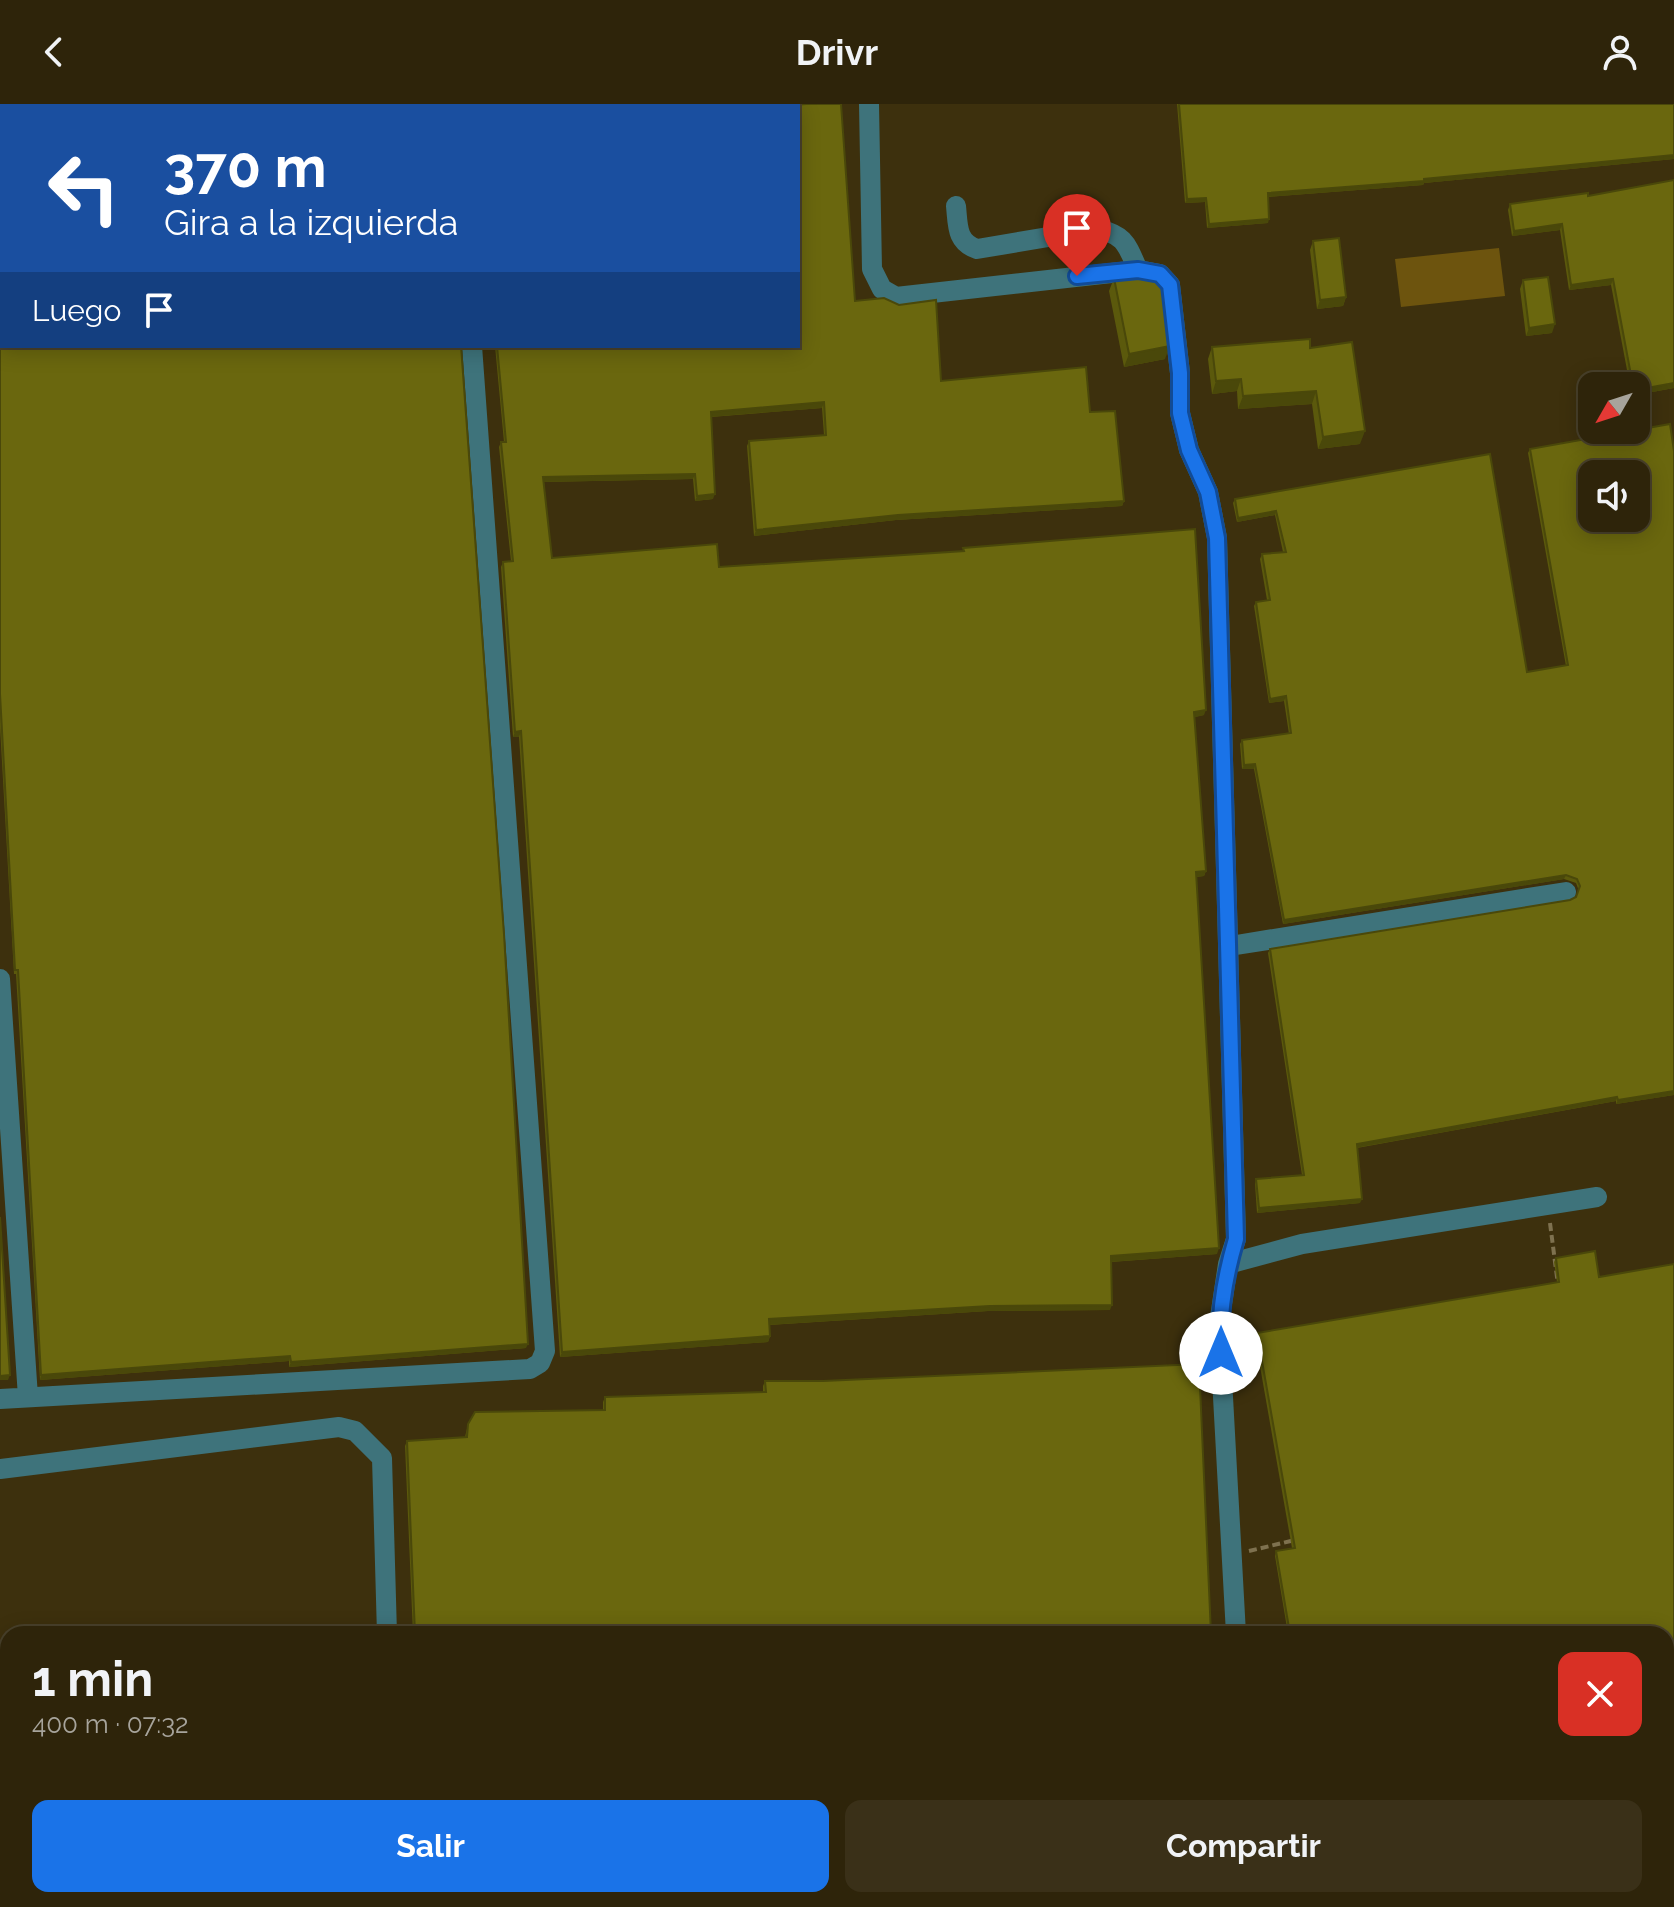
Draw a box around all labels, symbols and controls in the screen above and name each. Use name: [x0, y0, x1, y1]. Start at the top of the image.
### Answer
icon: back: [32, 30, 76, 74]
icon: person: [1598, 30, 1642, 74]
text: Drivr: [796, 31, 878, 73]
text: 370 m: [164, 134, 327, 200]
icon: left: [32, 136, 136, 240]
pin: [1043, 194, 1111, 276]
text: Gira a la izquierda: [164, 201, 458, 243]
icon: arrive: [1055, 206, 1099, 250]
icon: arrive: [137, 288, 181, 332]
text: Luego: [32, 293, 121, 328]
north arrow: [1578, 372, 1650, 444]
map controls: [1578, 372, 1650, 532]
button: sound: [1578, 460, 1650, 532]
position arrow: [1179, 1311, 1263, 1395]
text: 1 min: [32, 1651, 153, 1707]
button: close: [1558, 1652, 1642, 1736]
text: 400 m · 07:32: [32, 1709, 189, 1739]
button: Salir: [32, 1800, 829, 1892]
button: Compartir: [845, 1800, 1642, 1892]

